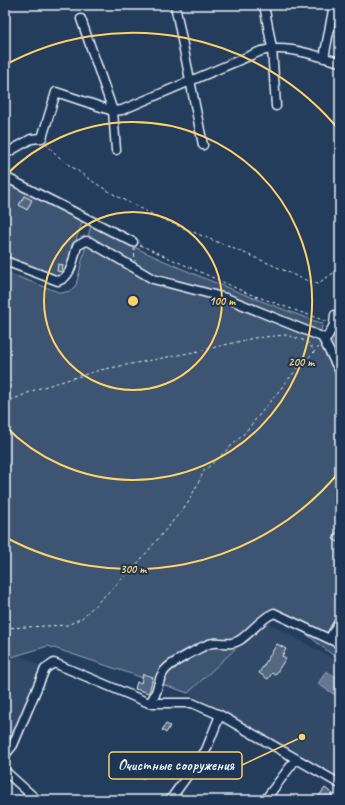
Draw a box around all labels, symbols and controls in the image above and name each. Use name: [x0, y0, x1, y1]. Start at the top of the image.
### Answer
text: 100 m: [209, 293, 236, 309]
centre of rings: [126, 294, 140, 308]
text: 200 m: [288, 354, 315, 370]
text: 300 m: [120, 561, 147, 577]
callout: Очистные сооружения: [109, 752, 242, 779]
text: Очистные сооружения: [118, 756, 236, 775]

